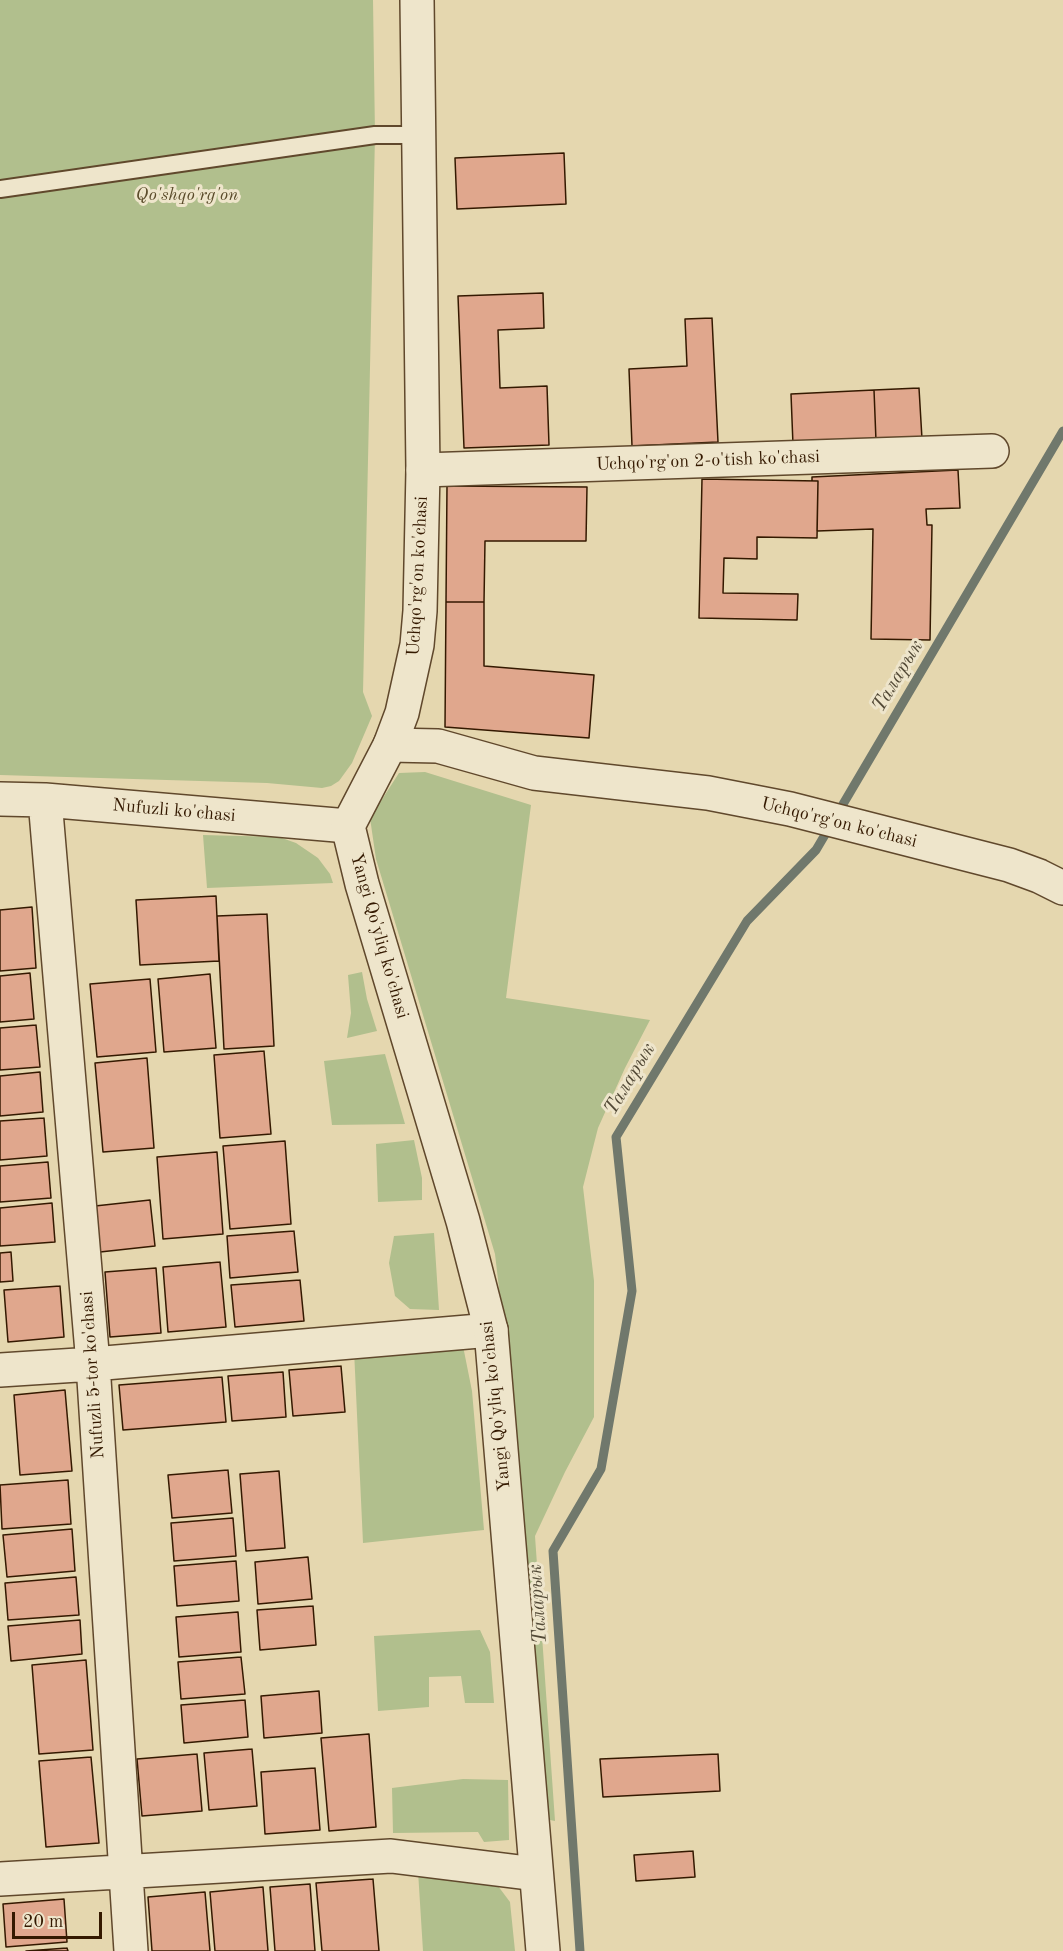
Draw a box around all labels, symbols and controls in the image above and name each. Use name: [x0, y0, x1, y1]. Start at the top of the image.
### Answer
park label: Qo'shqo'rg'on: [136, 184, 238, 206]
street label: Uchqo'rg'on 2-o'tish ko'chasi: [596, 446, 820, 476]
street label: Uchqo'rg'on ko'chasi: [403, 496, 433, 656]
water label: Таларык: [867, 636, 929, 716]
street label: Uchqo'rg'on ko'chasi: [759, 793, 919, 853]
street label: Nufuzli ko'chasi: [112, 795, 236, 827]
street label: Yangi Qo'yliq ko'chasi: [345, 851, 413, 1021]
water label: Таларык: [599, 1039, 661, 1119]
street label: Nufuzli 5-tor ko'chasi: [76, 1290, 110, 1460]
street label: Yangi Qo'yliq ko'chasi: [476, 1320, 516, 1492]
water label: Таларык: [523, 1563, 553, 1645]
scale bar: [15, 1900, 105, 1938]
text: 20 m: [23, 1913, 63, 1931]

